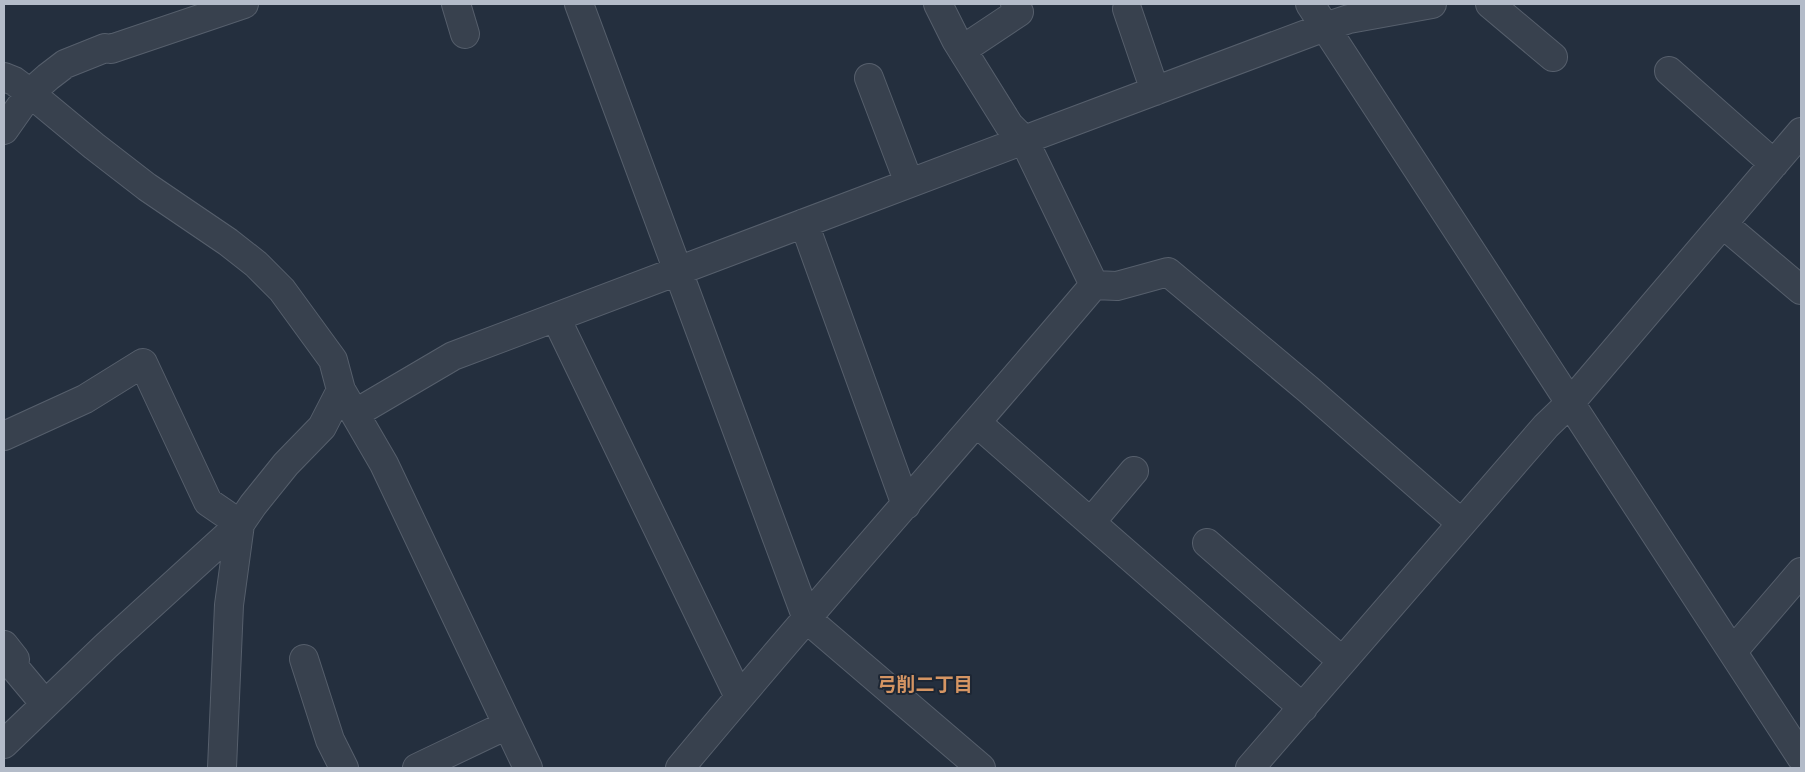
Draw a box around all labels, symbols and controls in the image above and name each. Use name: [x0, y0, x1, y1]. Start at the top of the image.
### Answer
district label: 弓削二丁目: [877, 672, 973, 695]

